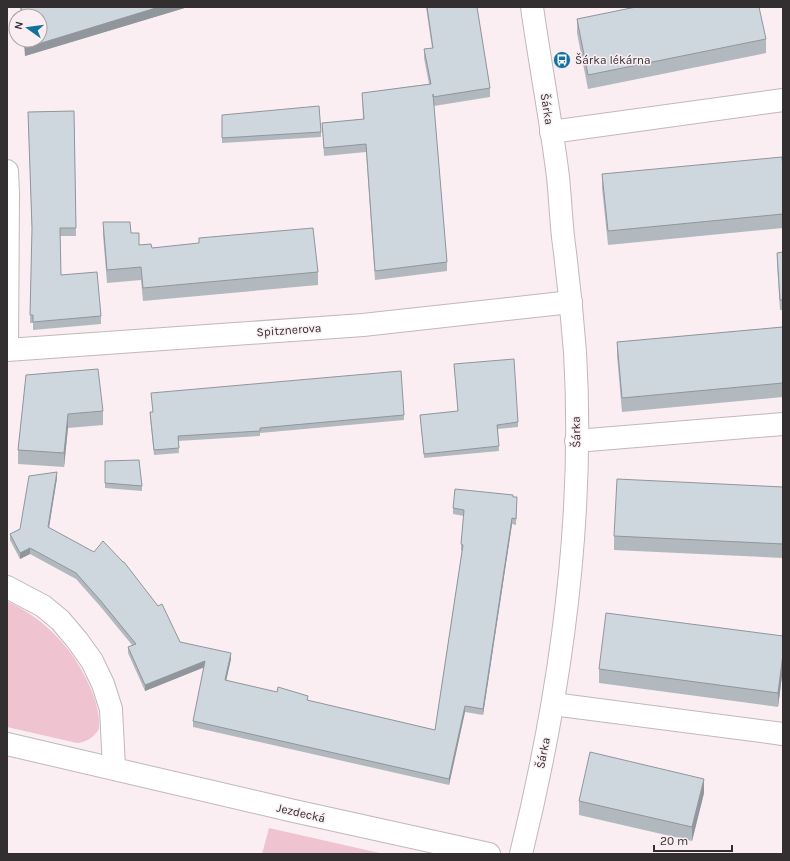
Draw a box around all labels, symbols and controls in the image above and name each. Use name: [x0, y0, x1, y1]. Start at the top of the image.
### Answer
north arrow: [8, 8, 48, 48]
text: N: [12, 20, 26, 31]
bus stop icon: Šárka lékárna: [552, 50, 572, 70]
place label: Šárka lékárna: [575, 52, 651, 67]
street label: Šárka: [538, 92, 557, 126]
street label: Spitznerova: [256, 321, 322, 339]
street label: Šárka: [568, 416, 583, 448]
street label: Šárka: [532, 736, 553, 770]
street label: Jezdecká: [275, 801, 327, 825]
scale bar: [654, 827, 732, 853]
text: 20 m: [660, 834, 688, 848]

